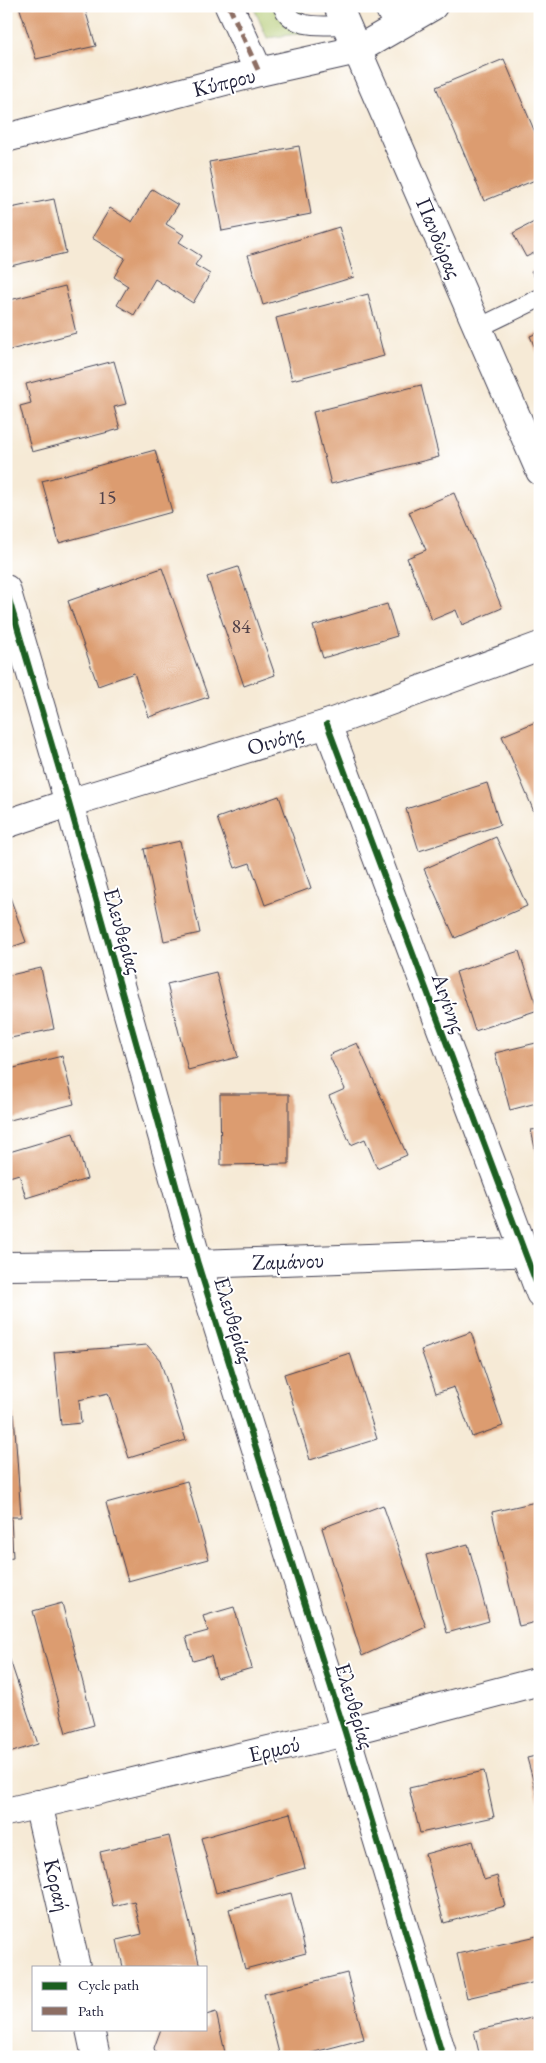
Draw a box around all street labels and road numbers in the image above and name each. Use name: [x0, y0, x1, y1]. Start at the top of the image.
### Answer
street label: Κύπρου: [190, 60, 258, 104]
street label: Πανδώρας: [409, 193, 469, 283]
street label: Οινόης: [243, 718, 307, 762]
street label: Ελευθερίας: [97, 884, 149, 978]
street label: Αιγίνης: [424, 968, 473, 1037]
street label: Ζαμάνου: [251, 1245, 325, 1277]
street label: Ελευθερίας: [207, 1273, 261, 1367]
street label: Ελευθερίας: [328, 1659, 382, 1753]
street label: Ερμού: [245, 1729, 303, 1769]
street label: Κοραή: [37, 1856, 77, 1914]

